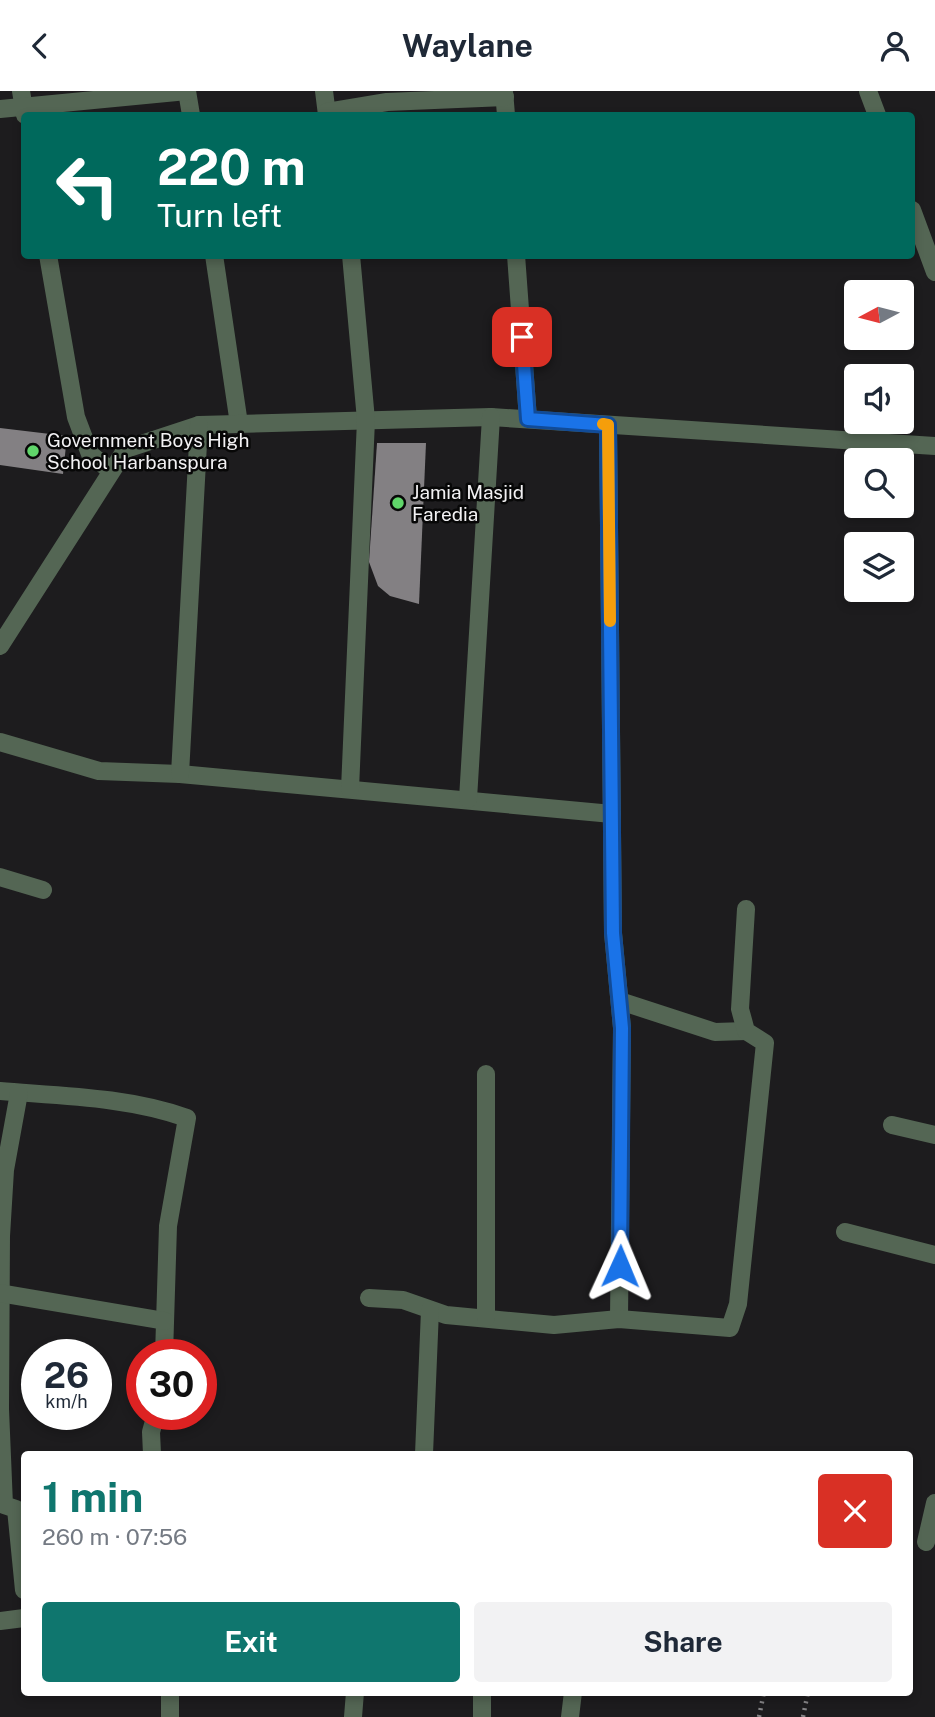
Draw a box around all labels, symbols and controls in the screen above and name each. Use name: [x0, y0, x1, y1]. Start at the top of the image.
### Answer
icon: back: [21, 27, 59, 65]
text: Waylane: [402, 27, 533, 64]
icon: person: [876, 27, 914, 65]
text: 220 m: [157, 138, 306, 196]
icon: left: [42, 140, 133, 231]
text: Turn left: [157, 197, 282, 234]
north arrow: [844, 280, 914, 350]
map controls: [844, 280, 914, 602]
pin: [492, 307, 552, 367]
icon: arrive: [503, 318, 541, 356]
button: sound: [844, 364, 914, 434]
place label: Government Boys High School Harbanspura: [47, 429, 249, 473]
marker: Government Boys High School Harbanspura: [25, 443, 41, 459]
button: search: [844, 448, 914, 518]
place label: Jamia Masjid Faredia: [412, 481, 524, 525]
marker: Jamia Masjid Faredia: [390, 495, 406, 511]
button: layers: [844, 532, 914, 602]
position arrow: [583, 1229, 657, 1303]
speed limit sign: 30: [126, 1339, 217, 1430]
text: 26: [44, 1355, 89, 1396]
text: km/h: [45, 1391, 88, 1412]
text: 1 min: [42, 1472, 143, 1521]
button: close: [818, 1474, 892, 1548]
text: 260 m · 07:56: [42, 1523, 187, 1550]
button: Exit: [42, 1602, 460, 1682]
button: Share: [474, 1602, 892, 1682]

